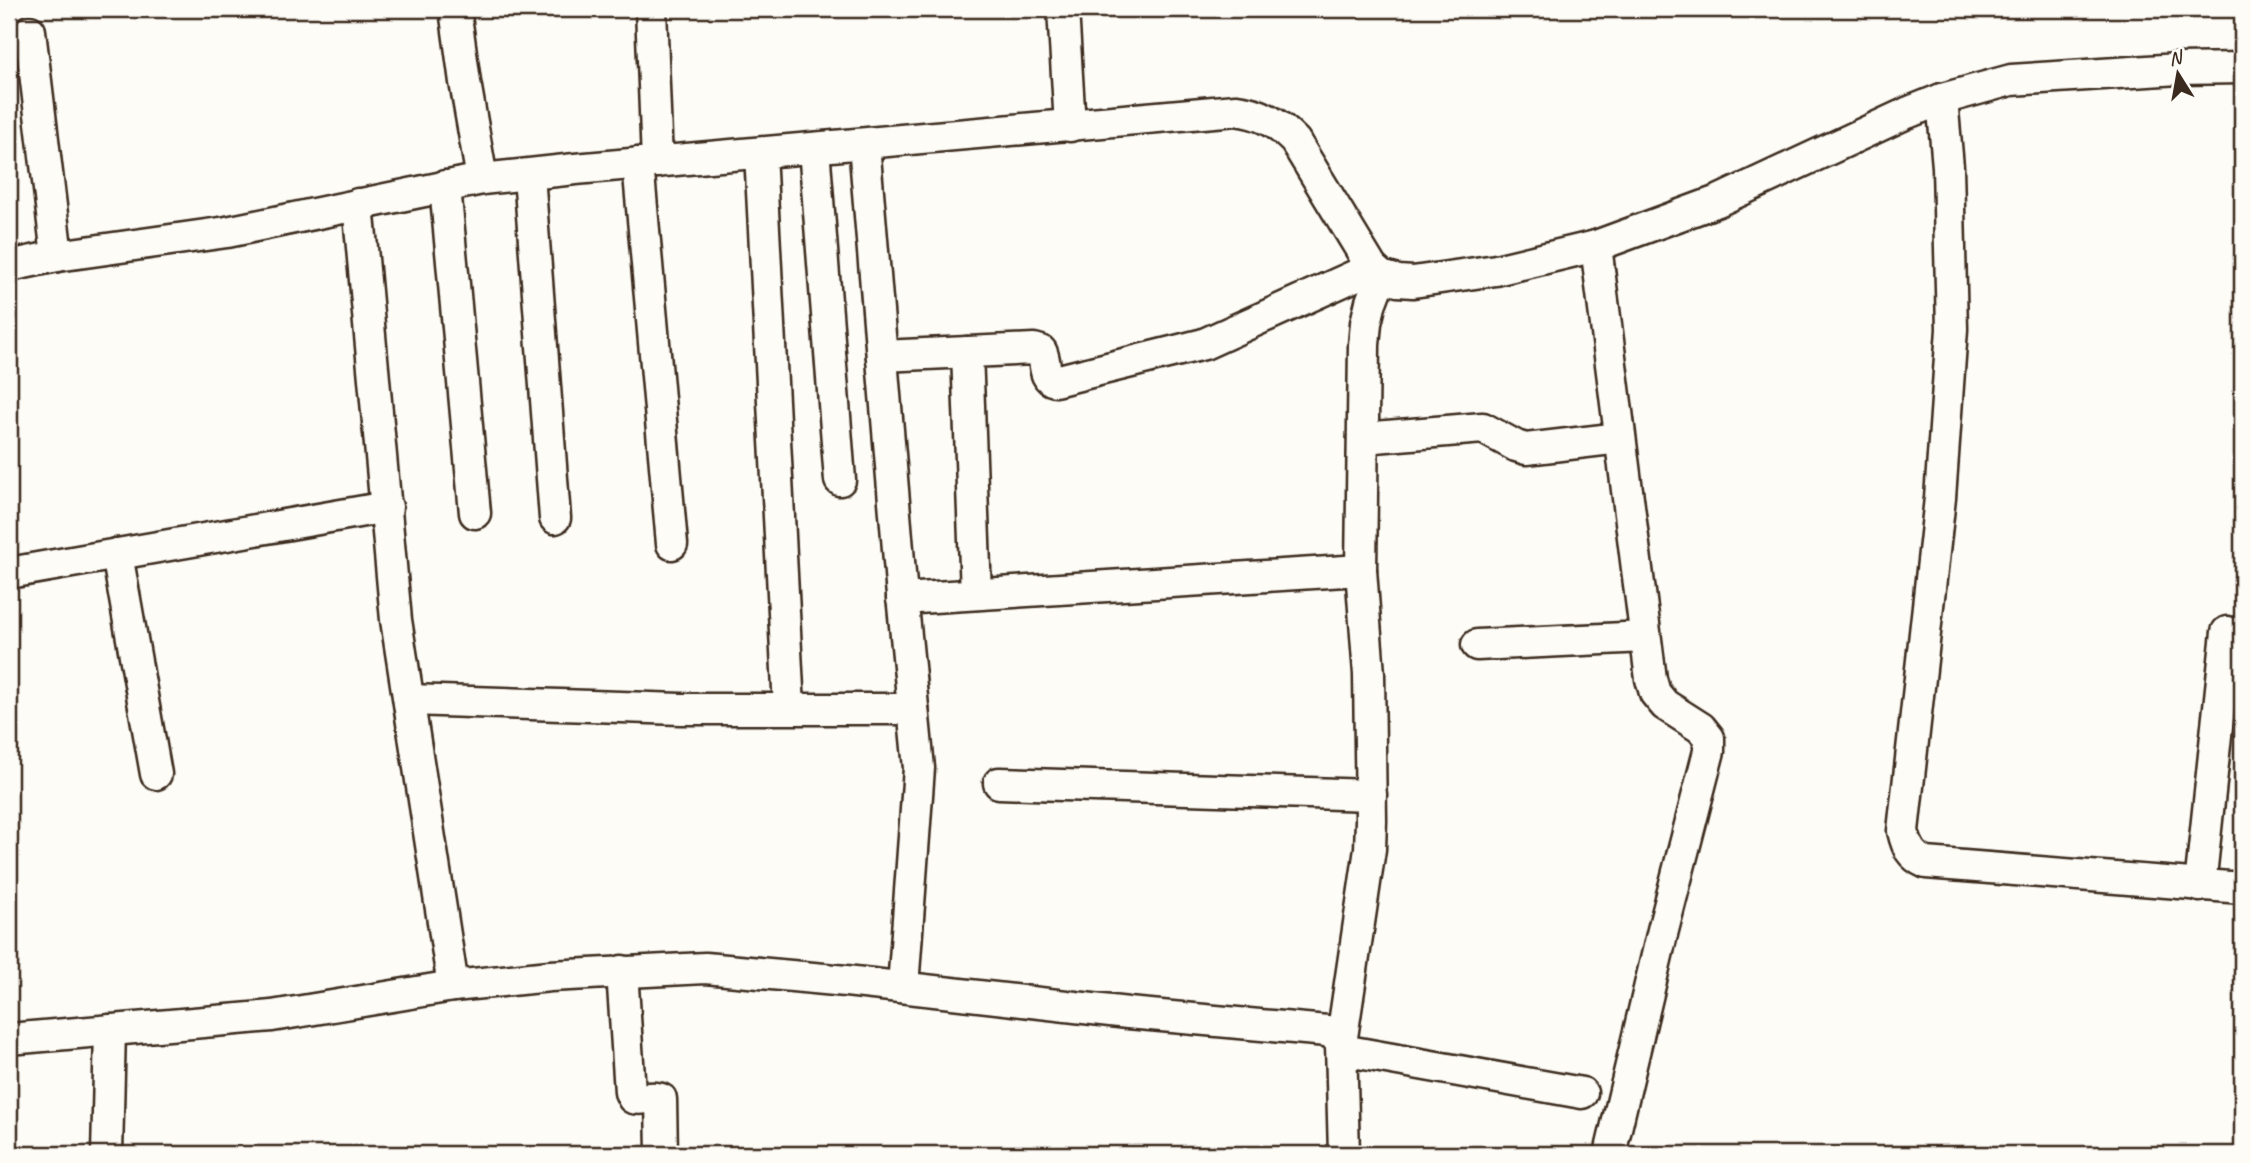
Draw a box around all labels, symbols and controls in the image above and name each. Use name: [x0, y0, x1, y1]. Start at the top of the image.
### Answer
north arrow: [2142, 38, 2212, 108]
text: N: [2167, 45, 2186, 71]

